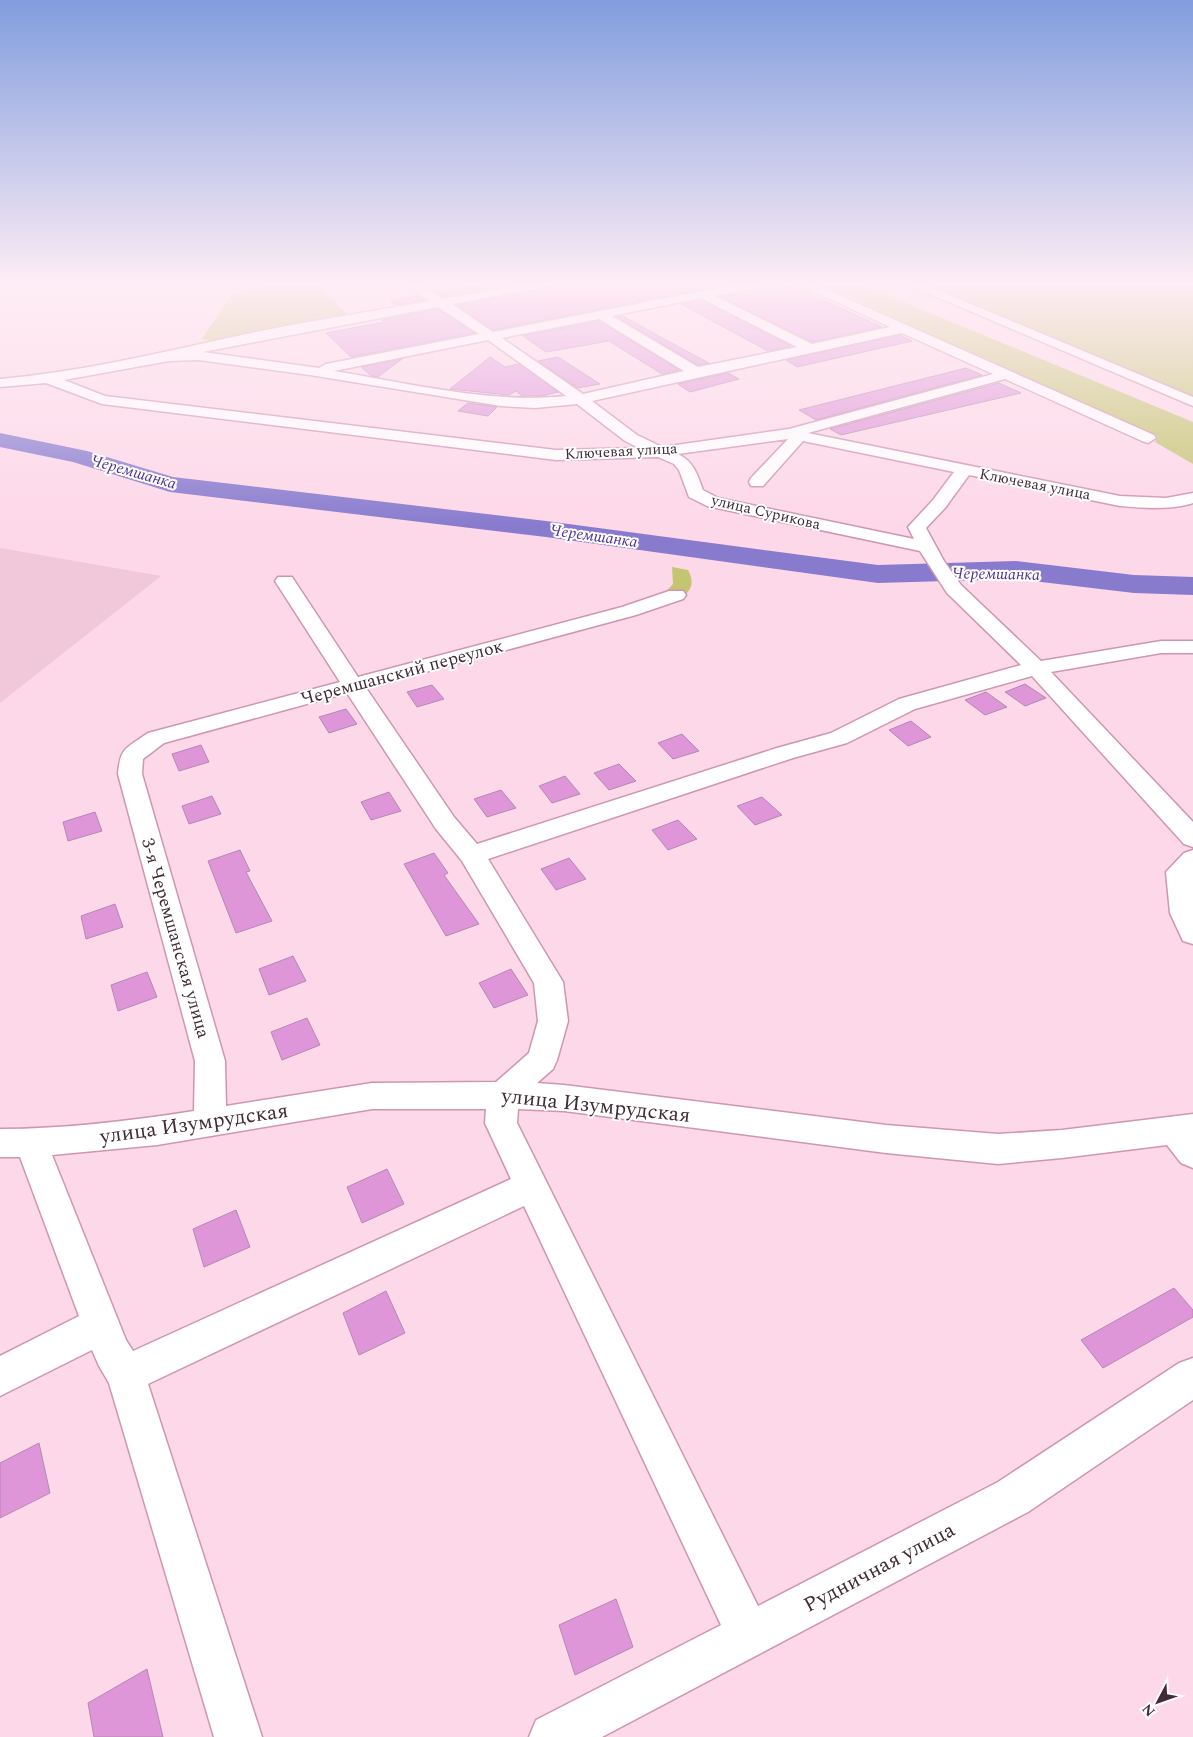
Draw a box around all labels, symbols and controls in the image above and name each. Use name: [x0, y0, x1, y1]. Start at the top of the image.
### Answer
street label: Ключевая улица: [564, 437, 679, 466]
water label: Черемшанка: [88, 448, 179, 496]
street label: Ключевая улица: [977, 462, 1093, 507]
street label: улица Сурикова: [708, 489, 823, 536]
water label: Черемшанка: [549, 518, 639, 554]
water label: Черемшанка: [952, 561, 1040, 587]
street label: Черемшанский переулок: [298, 632, 506, 713]
street label: 3-я Черемшанская улица: [134, 835, 217, 1042]
street label: улица Изумрудская: [499, 1080, 692, 1132]
street label: улица Изумрудская: [97, 1095, 290, 1153]
street label: Рудничная улица: [798, 1514, 962, 1621]
north arrow: [1133, 1677, 1183, 1727]
text: N: [1137, 1699, 1160, 1721]

